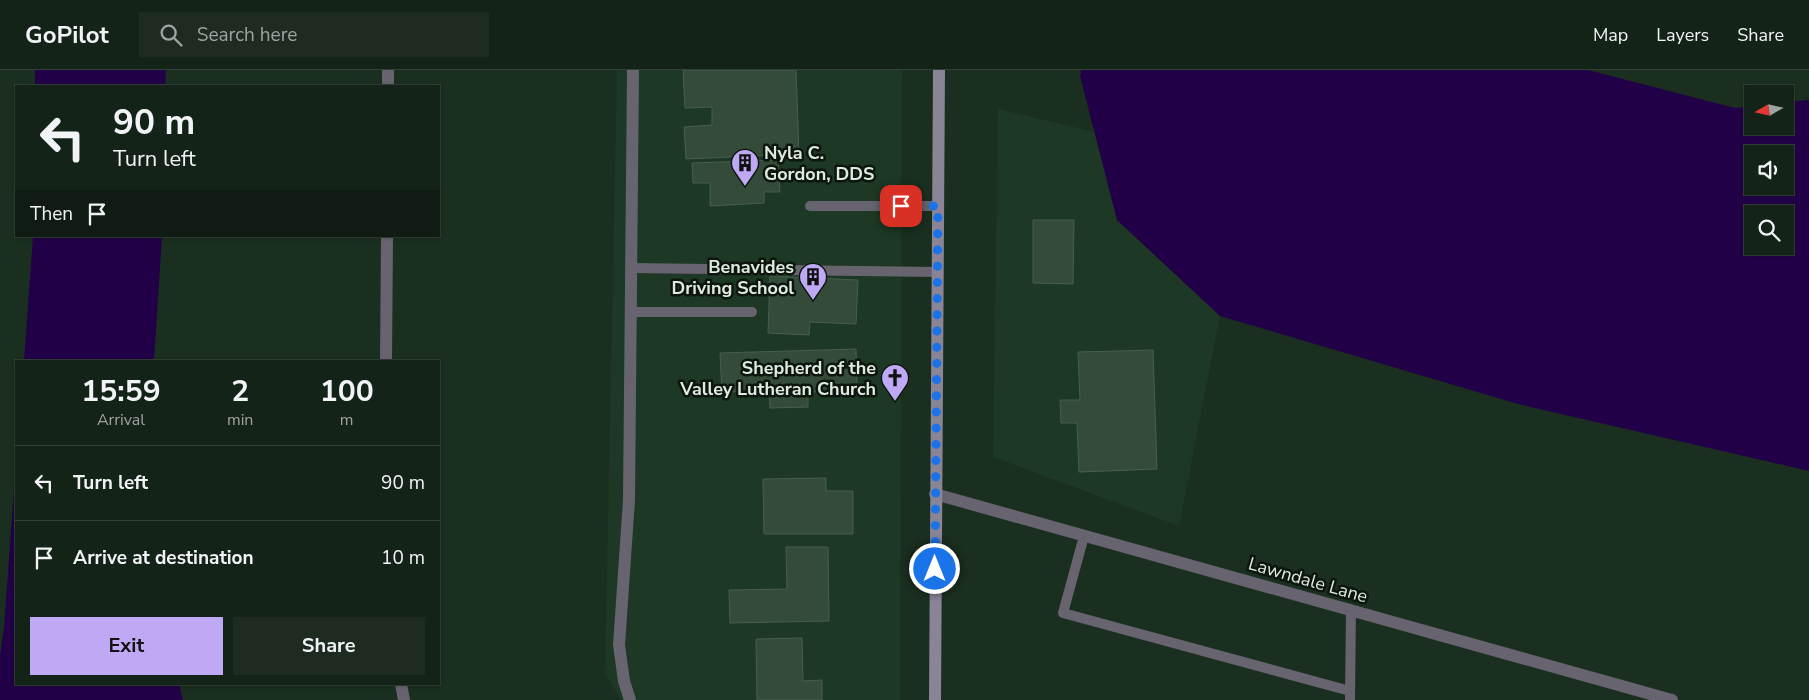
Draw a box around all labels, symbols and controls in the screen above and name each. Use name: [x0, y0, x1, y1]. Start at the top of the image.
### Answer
search box: [139, 12, 489, 57]
text: GoPilot: [25, 19, 109, 51]
icon: search: [157, 21, 185, 49]
text: Search here: [197, 22, 297, 48]
text: Map: [1593, 23, 1628, 47]
text: Layers: [1656, 23, 1709, 47]
text: Share: [1737, 23, 1784, 47]
north arrow: [1744, 85, 1794, 135]
map controls: [1744, 85, 1794, 255]
text: 90 m: [113, 99, 195, 146]
icon: left: [30, 105, 95, 170]
place label: Nyla C. Gordon, DDS: [764, 141, 874, 186]
text: Turn left: [113, 144, 196, 174]
button: sound: [1744, 145, 1794, 195]
building icon: Nyla C. Gordon, DDS: [730, 148, 760, 187]
pin: [880, 185, 922, 227]
icon: arrive: [887, 192, 915, 220]
icon: arrive: [83, 200, 111, 228]
text: Then: [30, 201, 73, 227]
button: search: [1744, 205, 1794, 255]
place label: Benavides Driving School: [671, 255, 794, 300]
building icon: Benavides Driving School: [798, 262, 828, 301]
place label: Shepherd of the Valley Lutheran Church: [679, 356, 876, 401]
church icon: Shepherd of the Valley Lutheran Church: [880, 363, 910, 402]
text: 15:59: [81, 371, 161, 412]
text: 2: [231, 371, 249, 412]
text: 100: [320, 371, 374, 412]
text: Arrival: [97, 409, 145, 431]
text: min: [227, 409, 253, 431]
text: m: [340, 409, 354, 431]
icon: left: [30, 469, 58, 497]
text: Turn left: [73, 470, 148, 496]
text: 90 m: [381, 470, 425, 496]
position arrow: [908, 542, 960, 594]
icon: arrive: [30, 544, 58, 572]
text: Arrive at destination: [73, 545, 254, 571]
text: 10 m: [381, 545, 425, 571]
street label: Lawndale Lane: [1245, 551, 1371, 609]
button: Exit: [30, 617, 223, 675]
button: Share: [233, 617, 425, 675]

